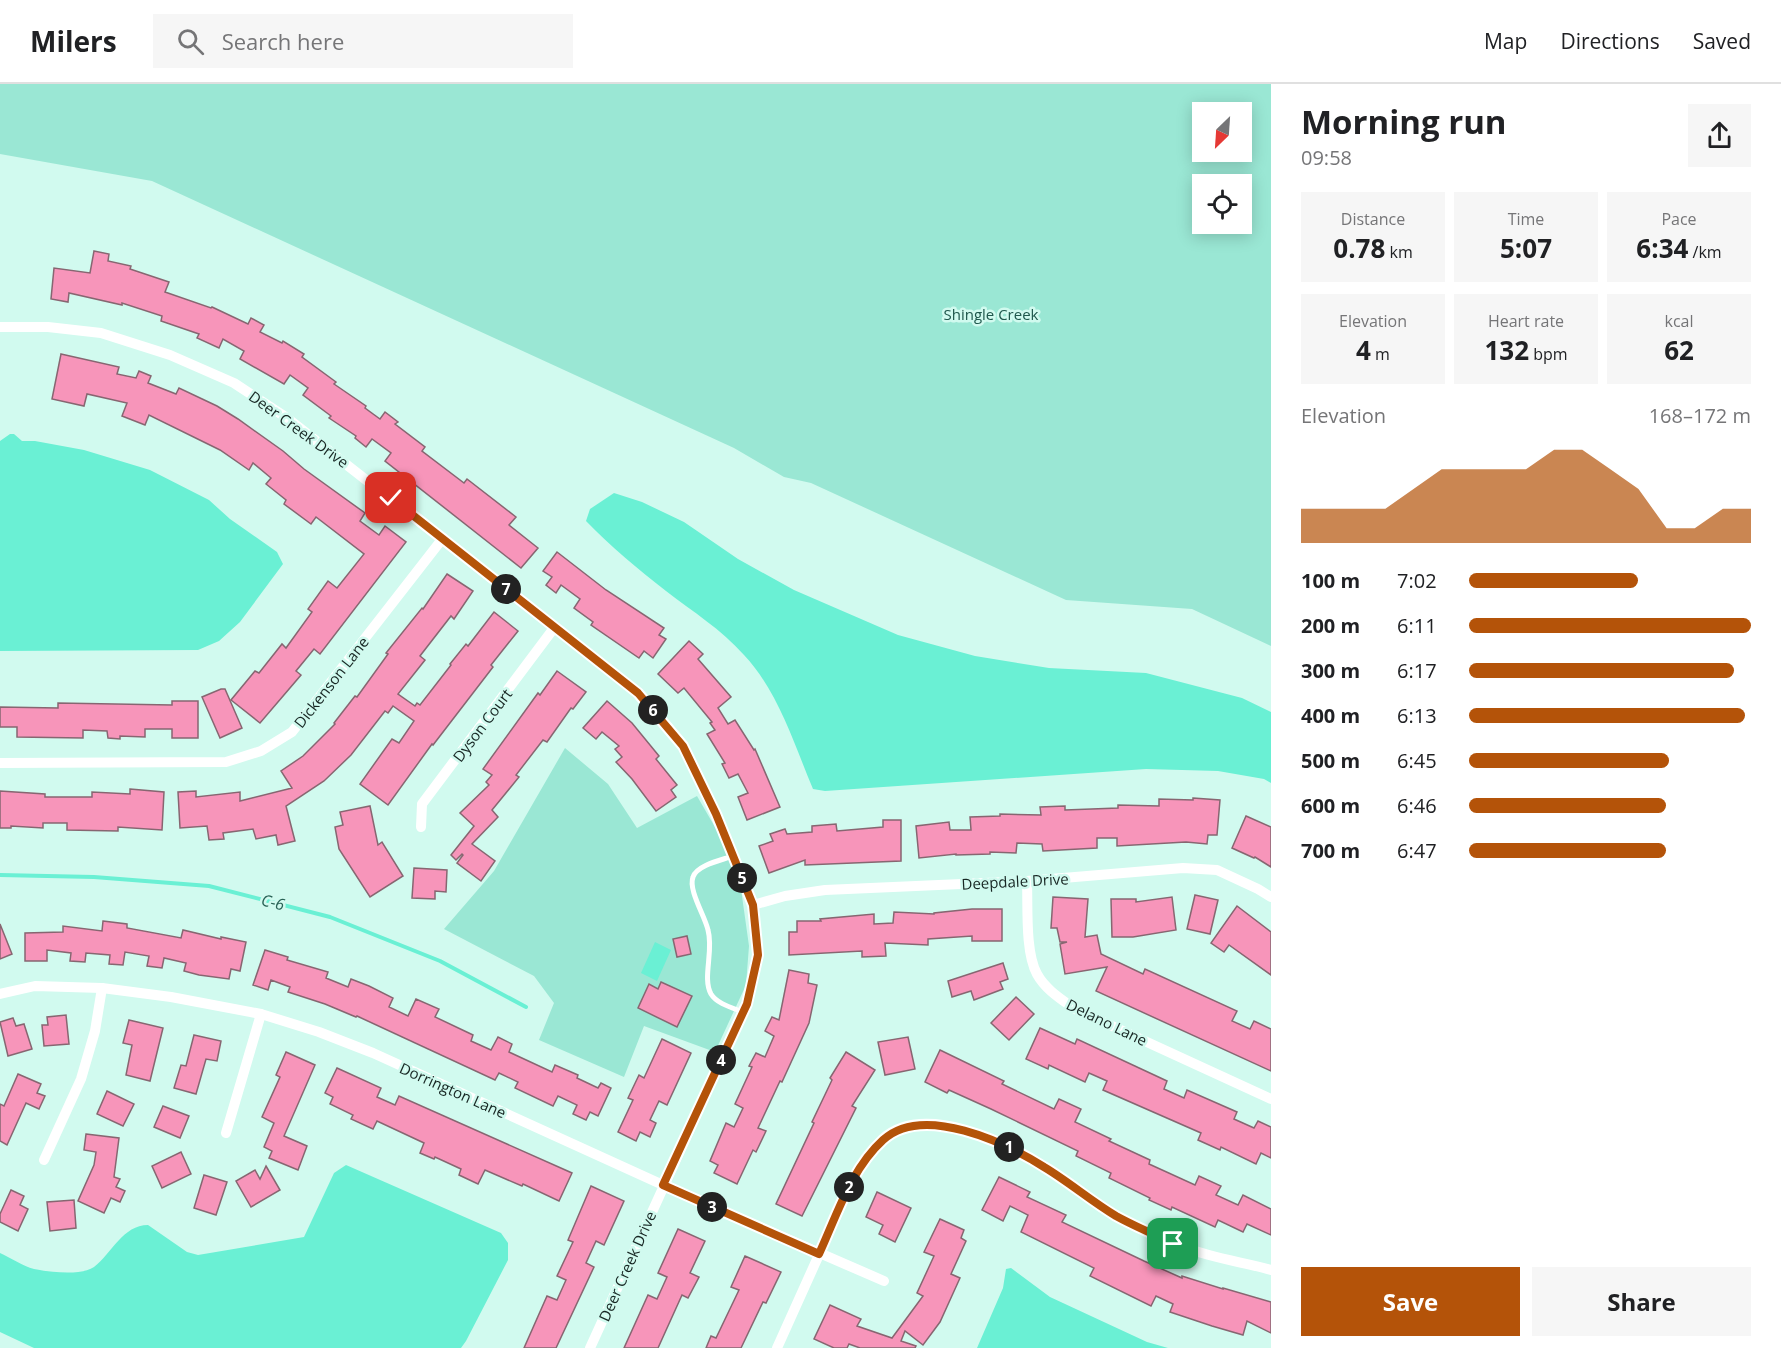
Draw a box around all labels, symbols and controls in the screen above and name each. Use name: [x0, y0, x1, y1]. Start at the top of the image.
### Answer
search box: [153, 14, 573, 68]
text: Milers: [30, 22, 117, 60]
icon: search: [174, 25, 207, 58]
text: Search here: [222, 26, 344, 56]
text: Map: [1484, 27, 1527, 55]
text: Directions: [1560, 27, 1660, 55]
text: Saved: [1693, 27, 1751, 55]
text: Morning run: [1301, 99, 1507, 144]
north arrow: [1192, 102, 1252, 162]
map controls: [1192, 102, 1252, 234]
button: share: [1688, 104, 1751, 167]
text: 09:58: [1301, 144, 1352, 171]
button: locate: [1192, 174, 1252, 234]
text: Distance: [1341, 208, 1405, 230]
text: Time: [1508, 208, 1544, 230]
text: Pace: [1661, 208, 1697, 230]
text: 0.78: [1333, 230, 1385, 266]
text: 5:07: [1500, 230, 1552, 266]
text: 6:34: [1636, 230, 1688, 266]
text: km: [1385, 241, 1413, 263]
text: /km: [1688, 241, 1722, 263]
park label: Shingle Creek: [944, 304, 1039, 324]
text: Elevation: [1339, 310, 1407, 332]
text: Heart rate: [1488, 310, 1564, 332]
text: kcal: [1665, 310, 1694, 332]
text: 4: [1356, 332, 1371, 368]
text: 132: [1484, 332, 1529, 368]
text: 62: [1664, 332, 1694, 368]
text: m: [1371, 343, 1390, 365]
text: bpm: [1529, 343, 1568, 365]
street label: Deer Creek Drive: [245, 386, 353, 472]
text: Elevation: [1301, 402, 1386, 429]
text: 168–172 m: [1649, 402, 1751, 429]
pin: [365, 472, 416, 523]
icon: check: [374, 481, 407, 514]
text: 100 m: [1301, 567, 1360, 594]
text: 7:02: [1397, 567, 1437, 594]
pin: 7: [491, 574, 521, 604]
text: 7: [501, 578, 511, 600]
text: 200 m: [1301, 612, 1360, 639]
text: 6:11: [1397, 612, 1437, 639]
street label: Dickenson Lane: [289, 632, 373, 732]
text: 300 m: [1301, 657, 1360, 684]
text: 6:17: [1397, 657, 1437, 684]
street label: Dyson Court: [448, 684, 516, 766]
pin: 6: [638, 695, 668, 725]
text: 6: [648, 699, 658, 721]
text: 400 m: [1301, 702, 1360, 729]
text: 6:13: [1397, 702, 1437, 729]
text: 500 m: [1301, 747, 1360, 774]
text: 6:45: [1397, 747, 1437, 774]
text: 600 m: [1301, 792, 1360, 819]
text: 6:46: [1397, 792, 1437, 819]
text: 700 m: [1301, 837, 1360, 864]
text: 6:47: [1397, 837, 1437, 864]
pin: 5: [727, 863, 757, 893]
text: 5: [737, 867, 747, 889]
street label: Deepdale Drive: [961, 868, 1069, 894]
water label: C-6: [259, 889, 287, 916]
street label: Delano Lane: [1063, 994, 1151, 1050]
pin: 4: [706, 1045, 736, 1075]
text: 4: [716, 1049, 726, 1071]
street label: Dorrington Lane: [397, 1058, 509, 1122]
pin: 1: [994, 1132, 1024, 1162]
text: 1: [1004, 1136, 1014, 1158]
pin: 2: [834, 1172, 864, 1202]
text: 2: [844, 1176, 854, 1198]
pin: 3: [697, 1192, 727, 1222]
text: 3: [707, 1196, 717, 1218]
street label: Deer Creek Drive: [594, 1208, 660, 1324]
pin: [1147, 1218, 1198, 1269]
icon: arrive: [1156, 1227, 1189, 1260]
button: Save: [1301, 1267, 1520, 1336]
button: Share: [1532, 1267, 1751, 1336]

